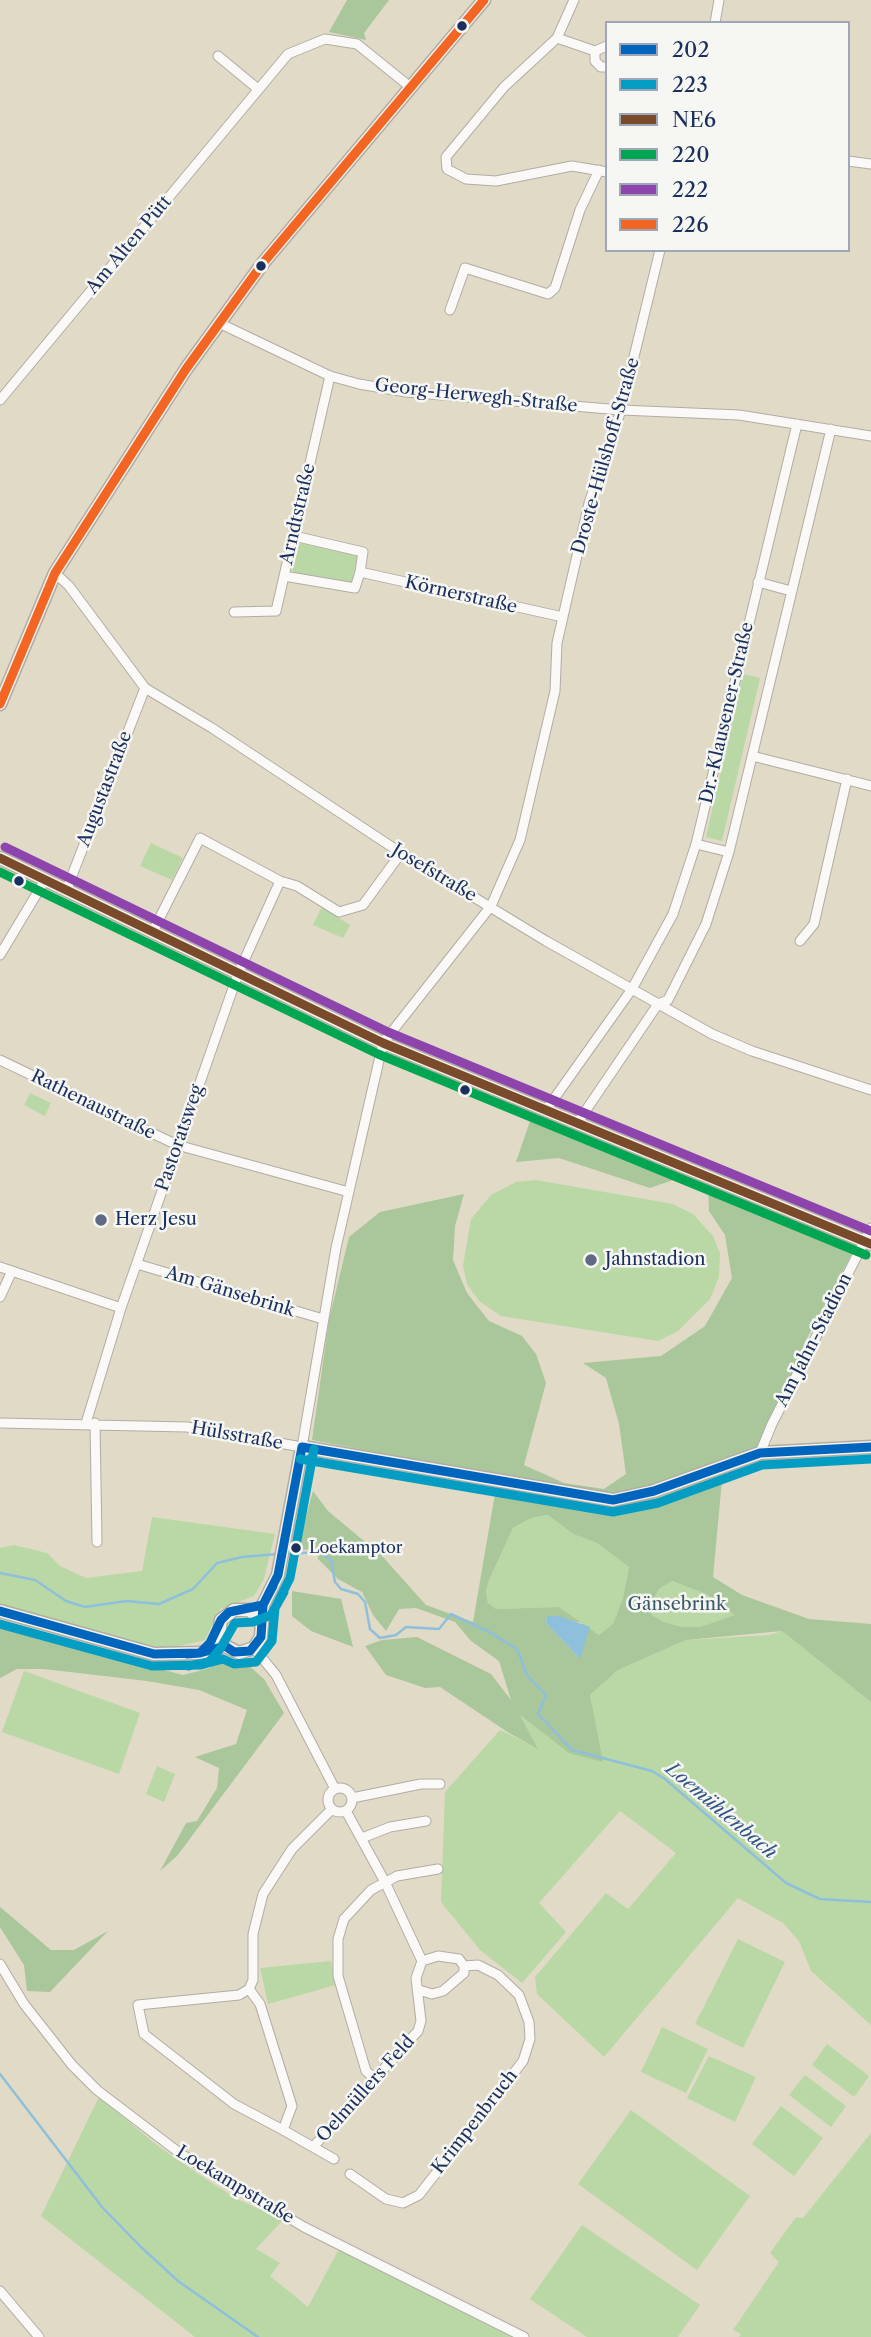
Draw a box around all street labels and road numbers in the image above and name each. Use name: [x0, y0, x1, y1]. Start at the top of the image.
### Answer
street label: Am Alten Pütt: [82, 192, 176, 298]
street label: Droste-Hülshoff-Straße: [568, 355, 644, 557]
street label: Georg-Herwegh-Straße: [374, 375, 578, 417]
street label: Arndtstraße: [276, 461, 320, 567]
street label: Körnerstraße: [403, 572, 519, 618]
street label: Dr.-Klausener-Straße: [696, 620, 758, 806]
street label: Augustastraße: [73, 728, 137, 850]
street label: Josefstraße: [388, 839, 480, 907]
street label: Rathenaustraße: [27, 1066, 159, 1144]
street label: Pastoratsweg: [152, 1082, 208, 1194]
street label: Am Gänsebrink: [163, 1262, 297, 1322]
street label: Am Jahn-Stadion: [771, 1270, 857, 1410]
street label: Hülsstraße: [189, 1417, 285, 1455]
street label: Oelmüllers Feld: [312, 2031, 420, 2147]
street label: Krimpenbruch: [428, 2066, 522, 2178]
street label: Loekampstraße: [172, 2141, 298, 2229]

